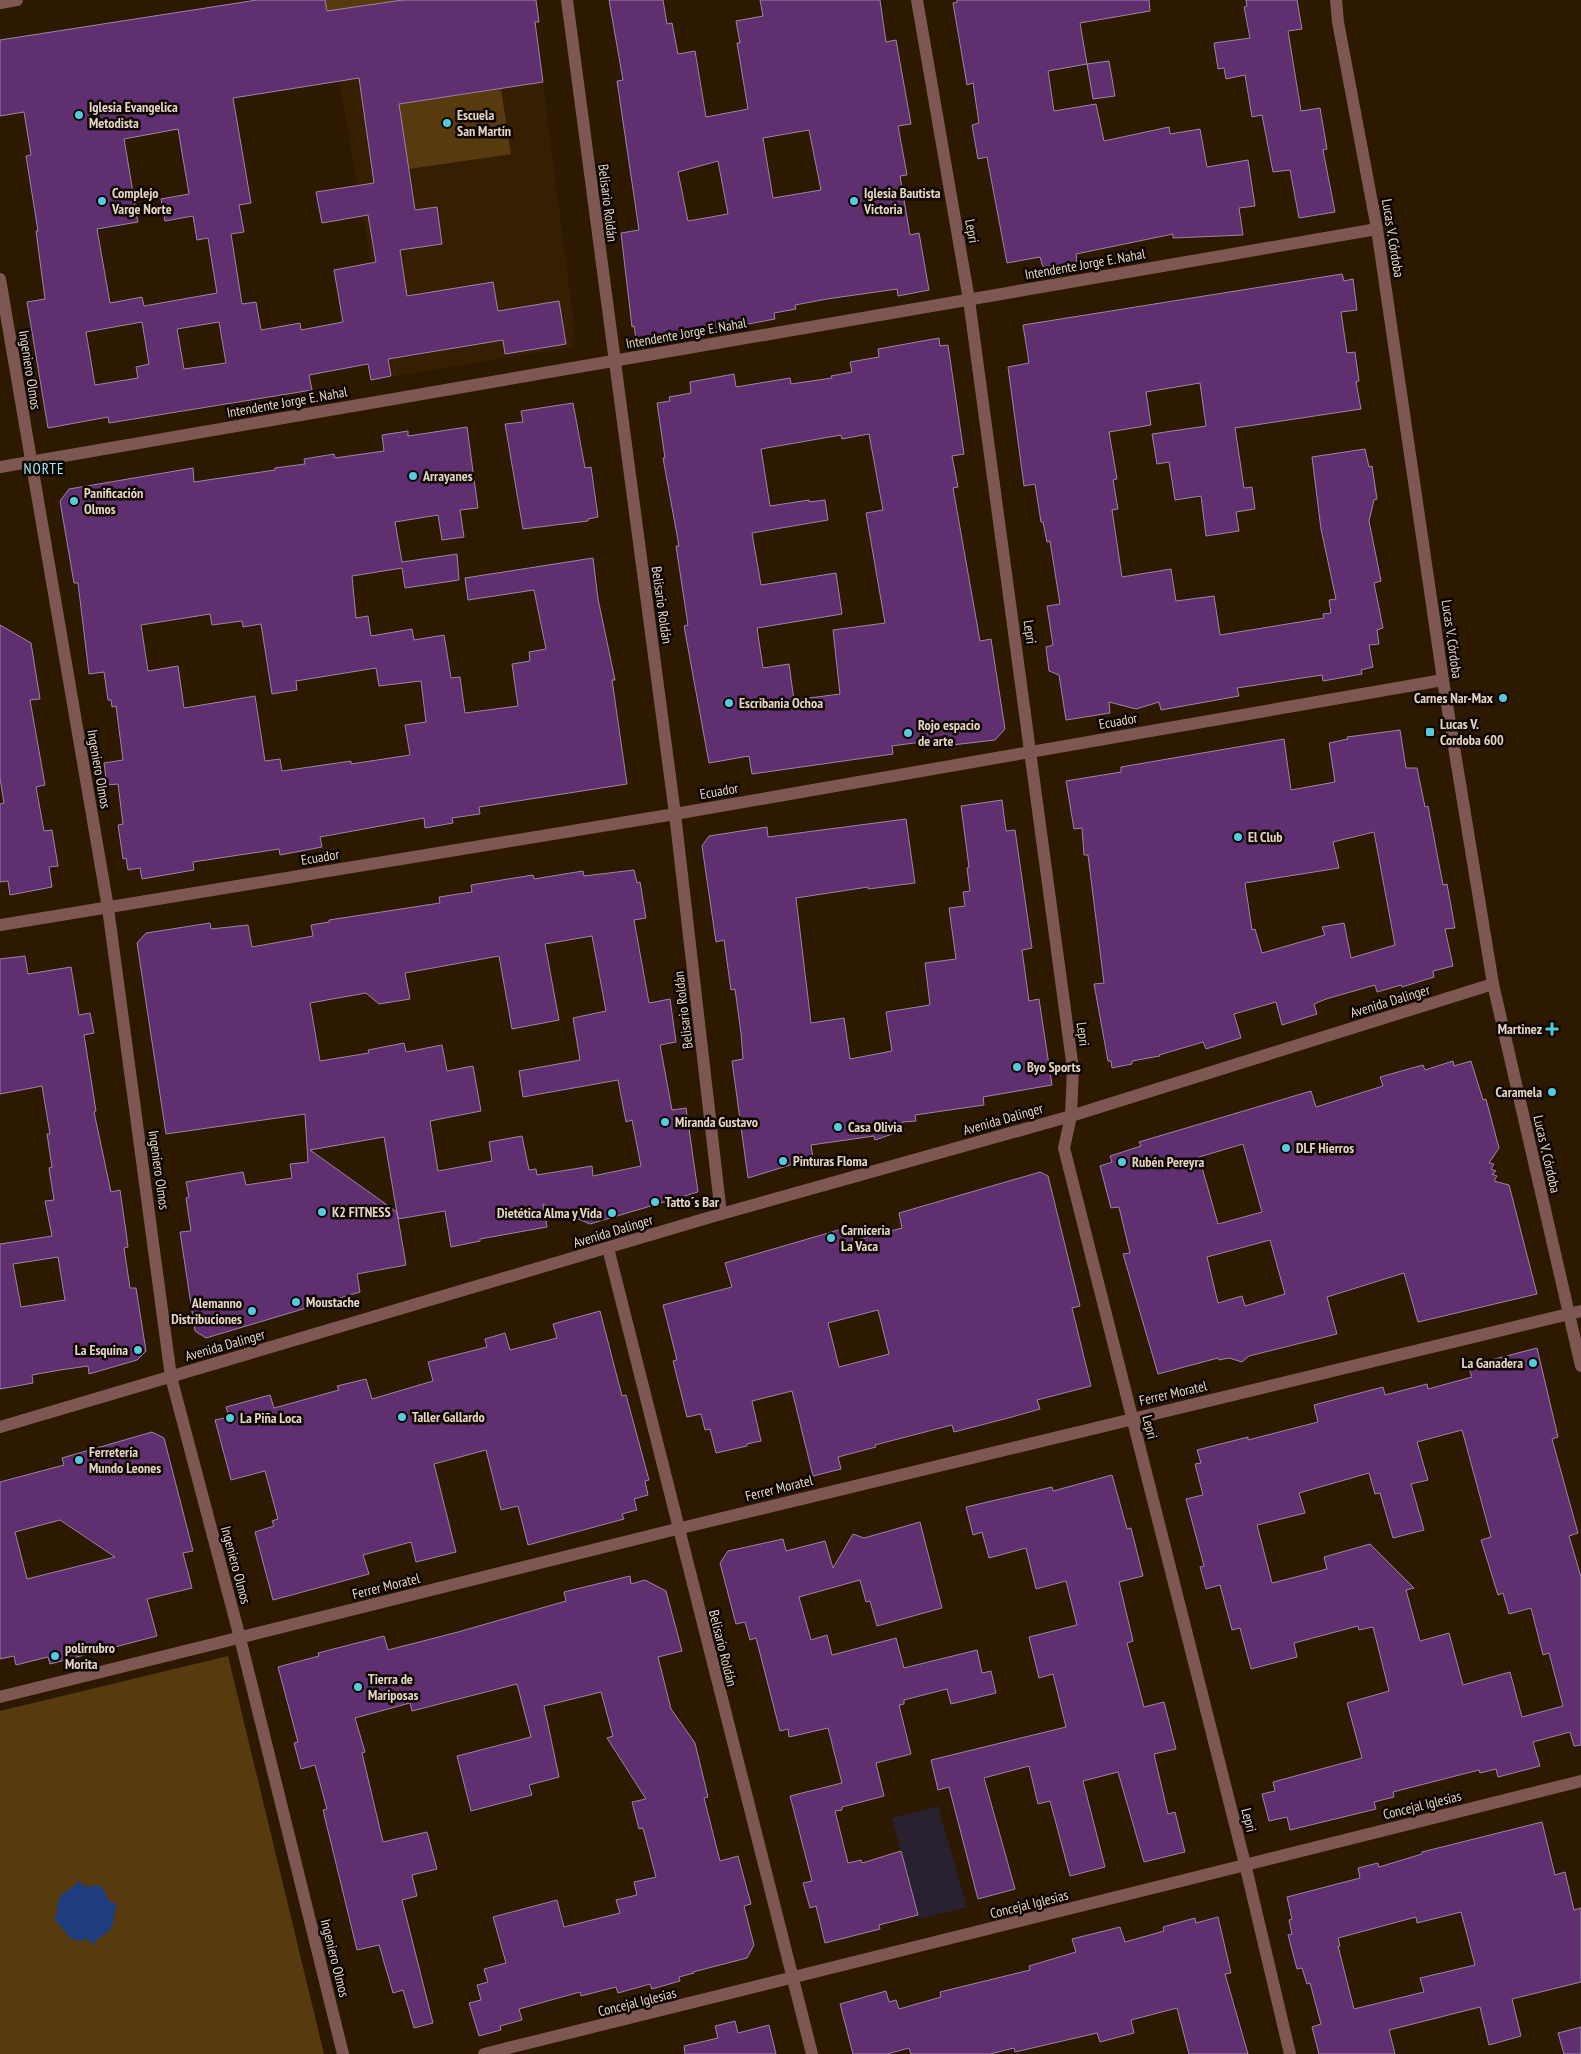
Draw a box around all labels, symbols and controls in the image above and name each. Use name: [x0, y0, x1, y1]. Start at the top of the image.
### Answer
place label: Iglesia Evangelica Metodista: [89, 98, 178, 132]
place label: Escuela San Martín: [457, 106, 511, 140]
marker: Iglesia Evangelica Metodista: [73, 109, 85, 121]
marker: Escuela San Martín: [441, 117, 453, 129]
street label: Belisario Roldán: [594, 163, 622, 243]
place label: Complejo Varge Norte: [111, 184, 172, 218]
place label: Iglesia Bautista Victoria: [863, 184, 941, 218]
marker: Complejo Varge Norte: [96, 195, 108, 207]
marker: Iglesia Bautista Victoria: [848, 195, 860, 207]
street label: Lucas V. Córdoba: [1378, 197, 1408, 279]
street label: Lepri: [961, 218, 983, 244]
street label: Intendente Jorge E. Nahal: [1023, 244, 1148, 283]
street label: Intendente Jorge E. Nahal: [624, 313, 749, 352]
street label: Ingeniero Olmos: [15, 329, 45, 411]
street label: Intendente Jorge E. Nahal: [225, 382, 350, 421]
district label: NORTE: [24, 459, 64, 478]
place label: Arrayanes: [422, 467, 473, 485]
marker: Arrayanes: [407, 470, 419, 482]
place label: Panificación Olmos: [84, 484, 143, 518]
marker: Panificación Olmos: [68, 495, 80, 507]
street label: Belisario Roldán: [648, 565, 676, 645]
street label: Lucas V. Córdoba: [1438, 599, 1466, 679]
street label: Lepri: [1019, 619, 1041, 645]
place label: Carnes Nar-Max: [1414, 689, 1494, 707]
marker: Carnes Nar-Max: [1497, 692, 1509, 704]
place label: Escribania Ochoa: [739, 694, 823, 712]
marker: Escribania Ochoa: [723, 697, 735, 709]
street label: Ecuador: [1097, 709, 1139, 733]
place label: Lucas V. Cordoba 600: [1440, 715, 1504, 749]
place label: Rojo espacio de arte: [918, 716, 980, 750]
marker: Lucas V. Cordoba 600: [1424, 726, 1436, 738]
marker: Rojo espacio de arte: [902, 727, 914, 739]
street label: Ingeniero Olmos: [83, 728, 115, 810]
street label: Ecuador: [698, 779, 740, 803]
place label: El Club: [1248, 828, 1282, 846]
marker: El Club: [1232, 831, 1244, 843]
street label: Ecuador: [300, 845, 341, 869]
street label: Belisario Roldán: [669, 970, 697, 1050]
street label: Avenida Dalinger: [1348, 980, 1432, 1022]
place label: Martinez: [1498, 1020, 1542, 1038]
street label: Lepri: [1073, 1021, 1093, 1047]
marker: Martinez: [1546, 1023, 1558, 1035]
place label: Byo Sports: [1027, 1058, 1081, 1076]
marker: Byo Sports: [1011, 1061, 1023, 1073]
place label: Caramela: [1496, 1083, 1542, 1101]
marker: Caramela: [1546, 1086, 1558, 1098]
street label: Avenida Dalinger: [961, 1099, 1045, 1139]
place label: Miranda Gustavo: [675, 1113, 758, 1131]
street label: Lucas V. Córdoba: [1529, 1113, 1565, 1195]
marker: Miranda Gustavo: [659, 1116, 671, 1128]
place label: Casa Olivia: [848, 1118, 902, 1136]
marker: Casa Olivia: [832, 1121, 844, 1133]
street label: Ingeniero Olmos: [145, 1129, 174, 1211]
place label: DLF Hierros: [1296, 1139, 1354, 1157]
marker: DLF Hierros: [1280, 1142, 1292, 1154]
place label: Pinturas Floma: [793, 1152, 868, 1170]
place label: Rubén Pereyra: [1132, 1153, 1205, 1171]
marker: Pinturas Floma: [777, 1155, 789, 1167]
marker: Rubén Pereyra: [1116, 1156, 1128, 1168]
place label: Tatto´s Bar: [665, 1193, 720, 1211]
marker: Tatto´s Bar: [649, 1196, 661, 1208]
place label: K2 FITNESS: [332, 1203, 391, 1221]
place label: Dietética Alma y Vida: [497, 1204, 602, 1222]
marker: K2 FITNESS: [316, 1206, 328, 1218]
marker: Dietética Alma y Vida: [606, 1207, 618, 1219]
street label: Avenida Dalinger: [571, 1210, 655, 1252]
place label: Carniceria La Vaca: [841, 1221, 891, 1255]
marker: Carniceria La Vaca: [825, 1232, 837, 1244]
place label: Moustache: [306, 1293, 360, 1311]
place label: Alemanno Distribuciones: [171, 1294, 242, 1328]
marker: Moustache: [290, 1296, 302, 1308]
marker: Alemanno Distribuciones: [246, 1305, 258, 1317]
street label: Avenida Dalinger: [183, 1325, 267, 1365]
place label: La Esquina: [75, 1341, 128, 1359]
marker: La Esquina: [132, 1344, 144, 1356]
place label: La Ganadera: [1462, 1354, 1523, 1372]
marker: La Ganadera: [1527, 1357, 1539, 1369]
street label: Ferrer Moratel: [1137, 1376, 1209, 1410]
place label: Taller Gallardo: [412, 1408, 485, 1426]
place label: La Piña Loca: [240, 1409, 302, 1427]
marker: Taller Gallardo: [396, 1411, 408, 1423]
marker: La Piña Loca: [224, 1412, 236, 1424]
street label: Lepri: [1138, 1413, 1162, 1441]
place label: Ferretería Mundo Leones: [89, 1443, 161, 1477]
marker: Ferretería Mundo Leones: [73, 1454, 85, 1466]
street label: Ferrer Moratel: [743, 1471, 815, 1505]
street label: Ingeniero Olmos: [217, 1524, 255, 1606]
street label: Ferrer Moratel: [350, 1569, 422, 1603]
street label: Belisario Roldán: [705, 1608, 741, 1688]
place label: polirrubro Morita: [65, 1639, 115, 1673]
marker: polirrubro Morita: [49, 1650, 61, 1662]
place label: Tierra de Mariposas: [368, 1670, 418, 1704]
marker: Tierra de Mariposas: [352, 1681, 364, 1693]
street label: Concejal Iglesias: [1381, 1787, 1463, 1823]
street label: Lepri: [1237, 1806, 1261, 1834]
street label: Concejal Iglesias: [988, 1886, 1070, 1922]
street label: Ingeniero Olmos: [317, 1917, 353, 1999]
street label: Concejal Iglesias: [596, 1984, 678, 2020]

